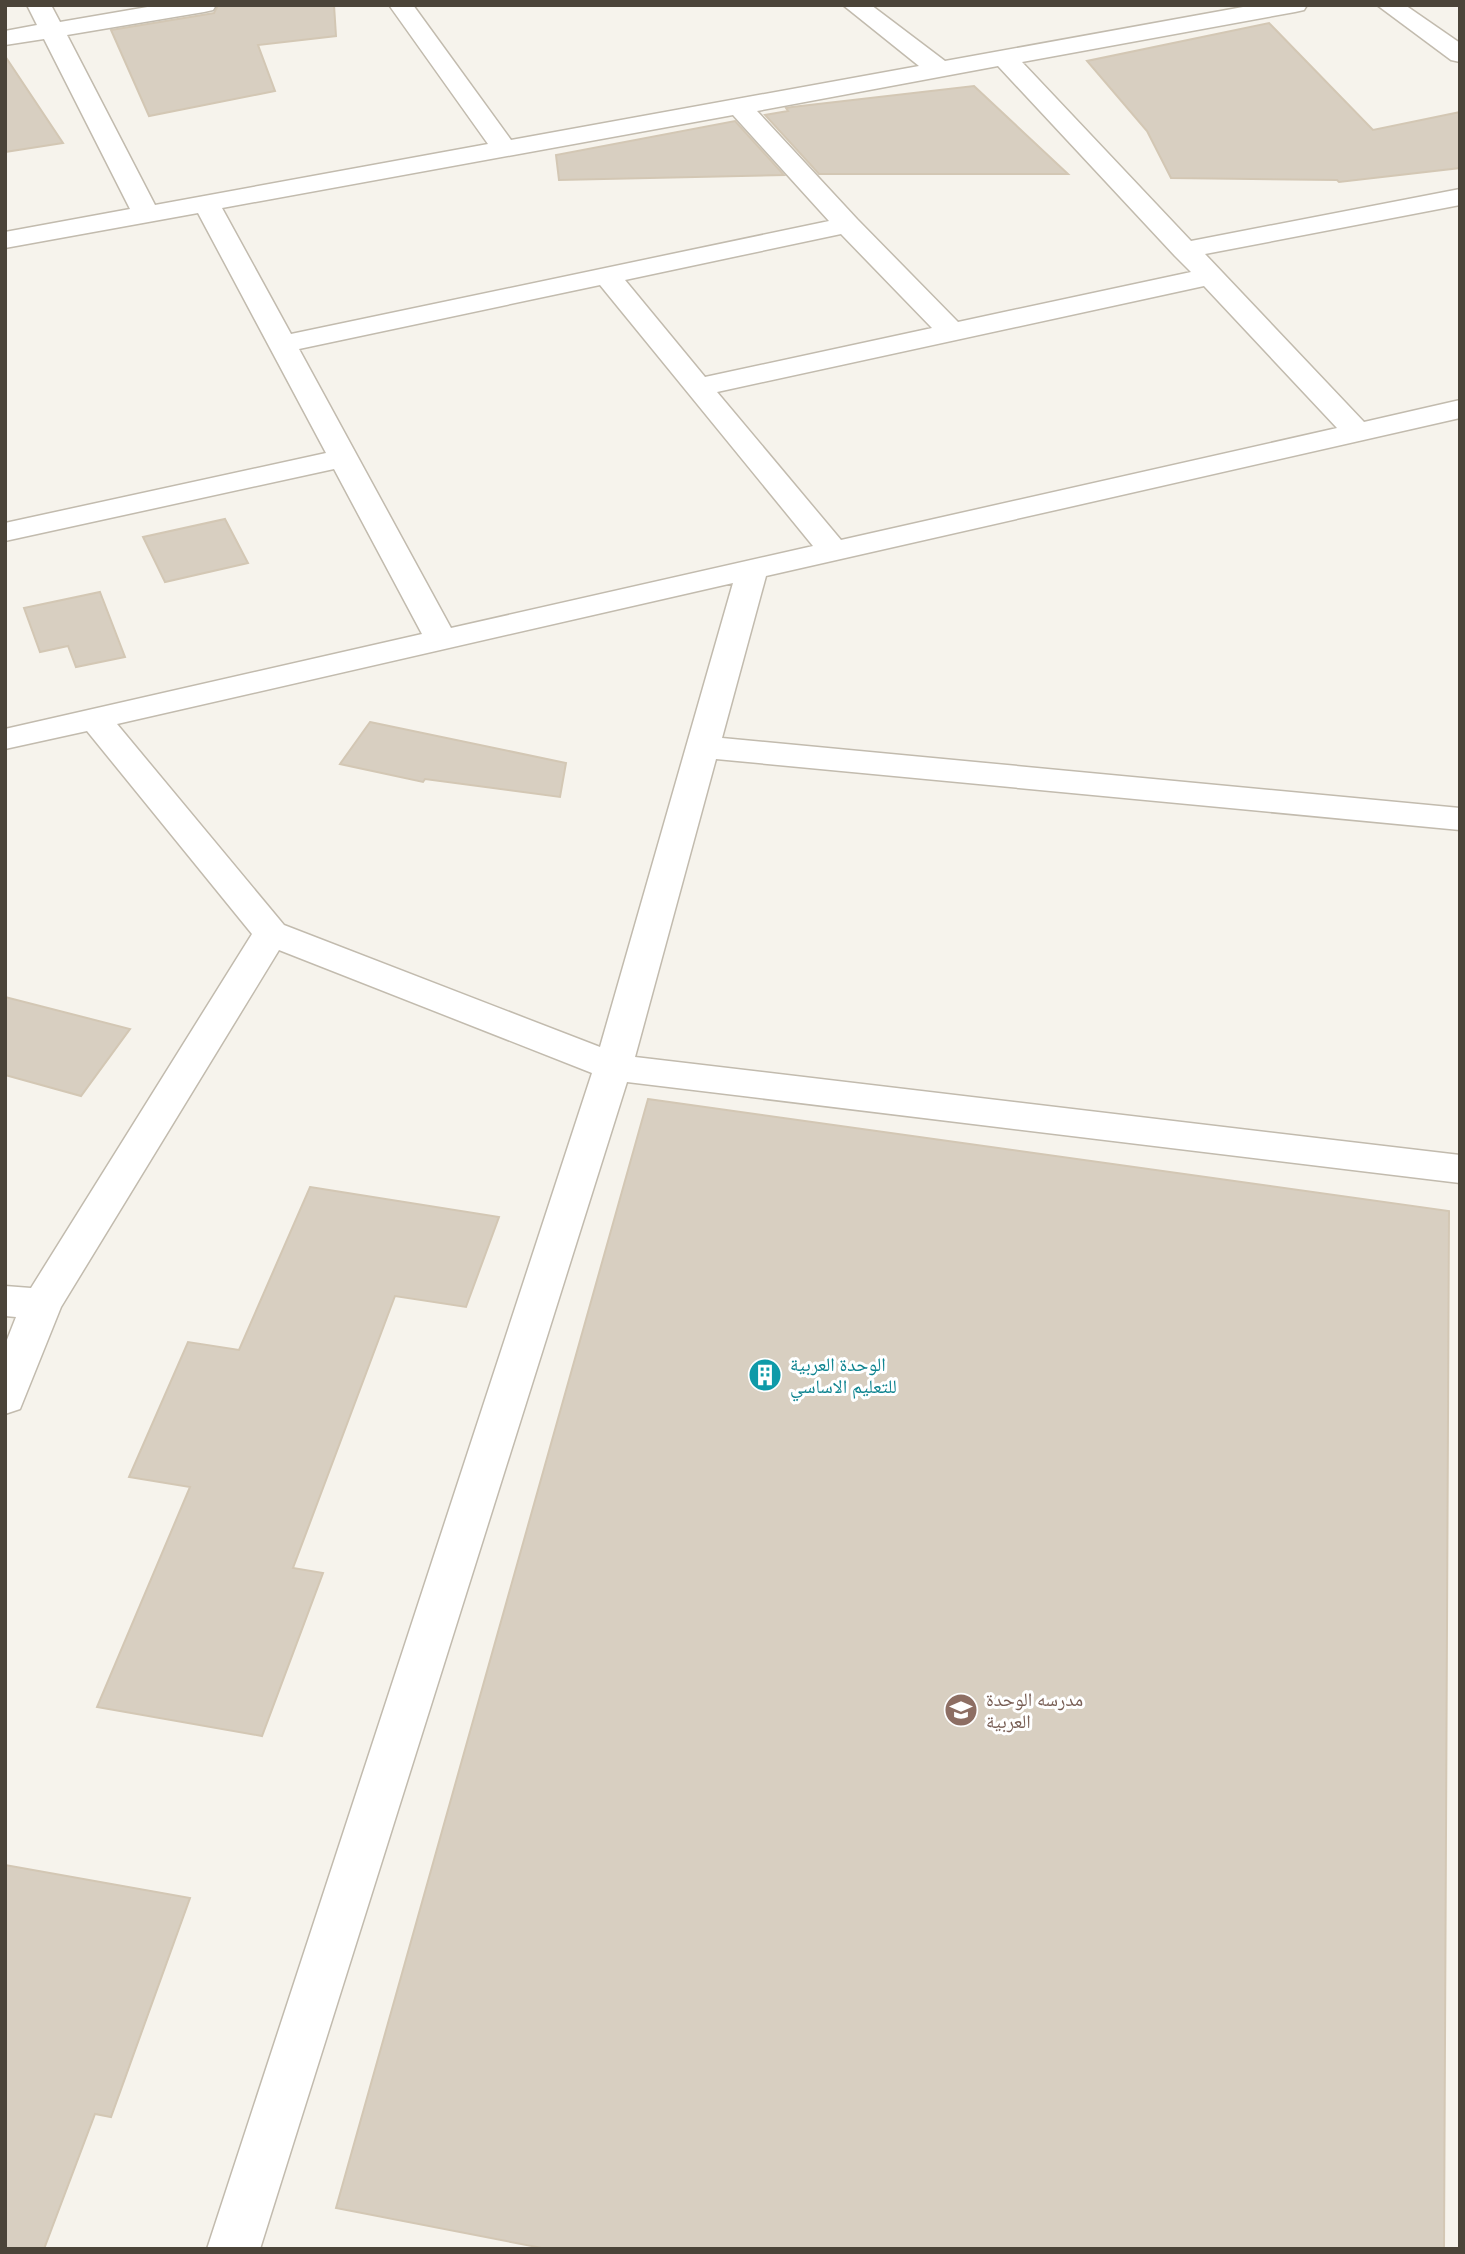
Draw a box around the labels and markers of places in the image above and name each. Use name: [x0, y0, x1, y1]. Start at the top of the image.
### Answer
place label: الوحدة العربية للتعليم الاساسي: [790, 1353, 897, 1402]
building icon: الوحدة العربية للتعليم الاساسي: [746, 1356, 784, 1394]
place label: مدرسه الوحدة العربية: [986, 1688, 1083, 1733]
school or university icon: مدرسه الوحدة العربية: [942, 1691, 980, 1729]

